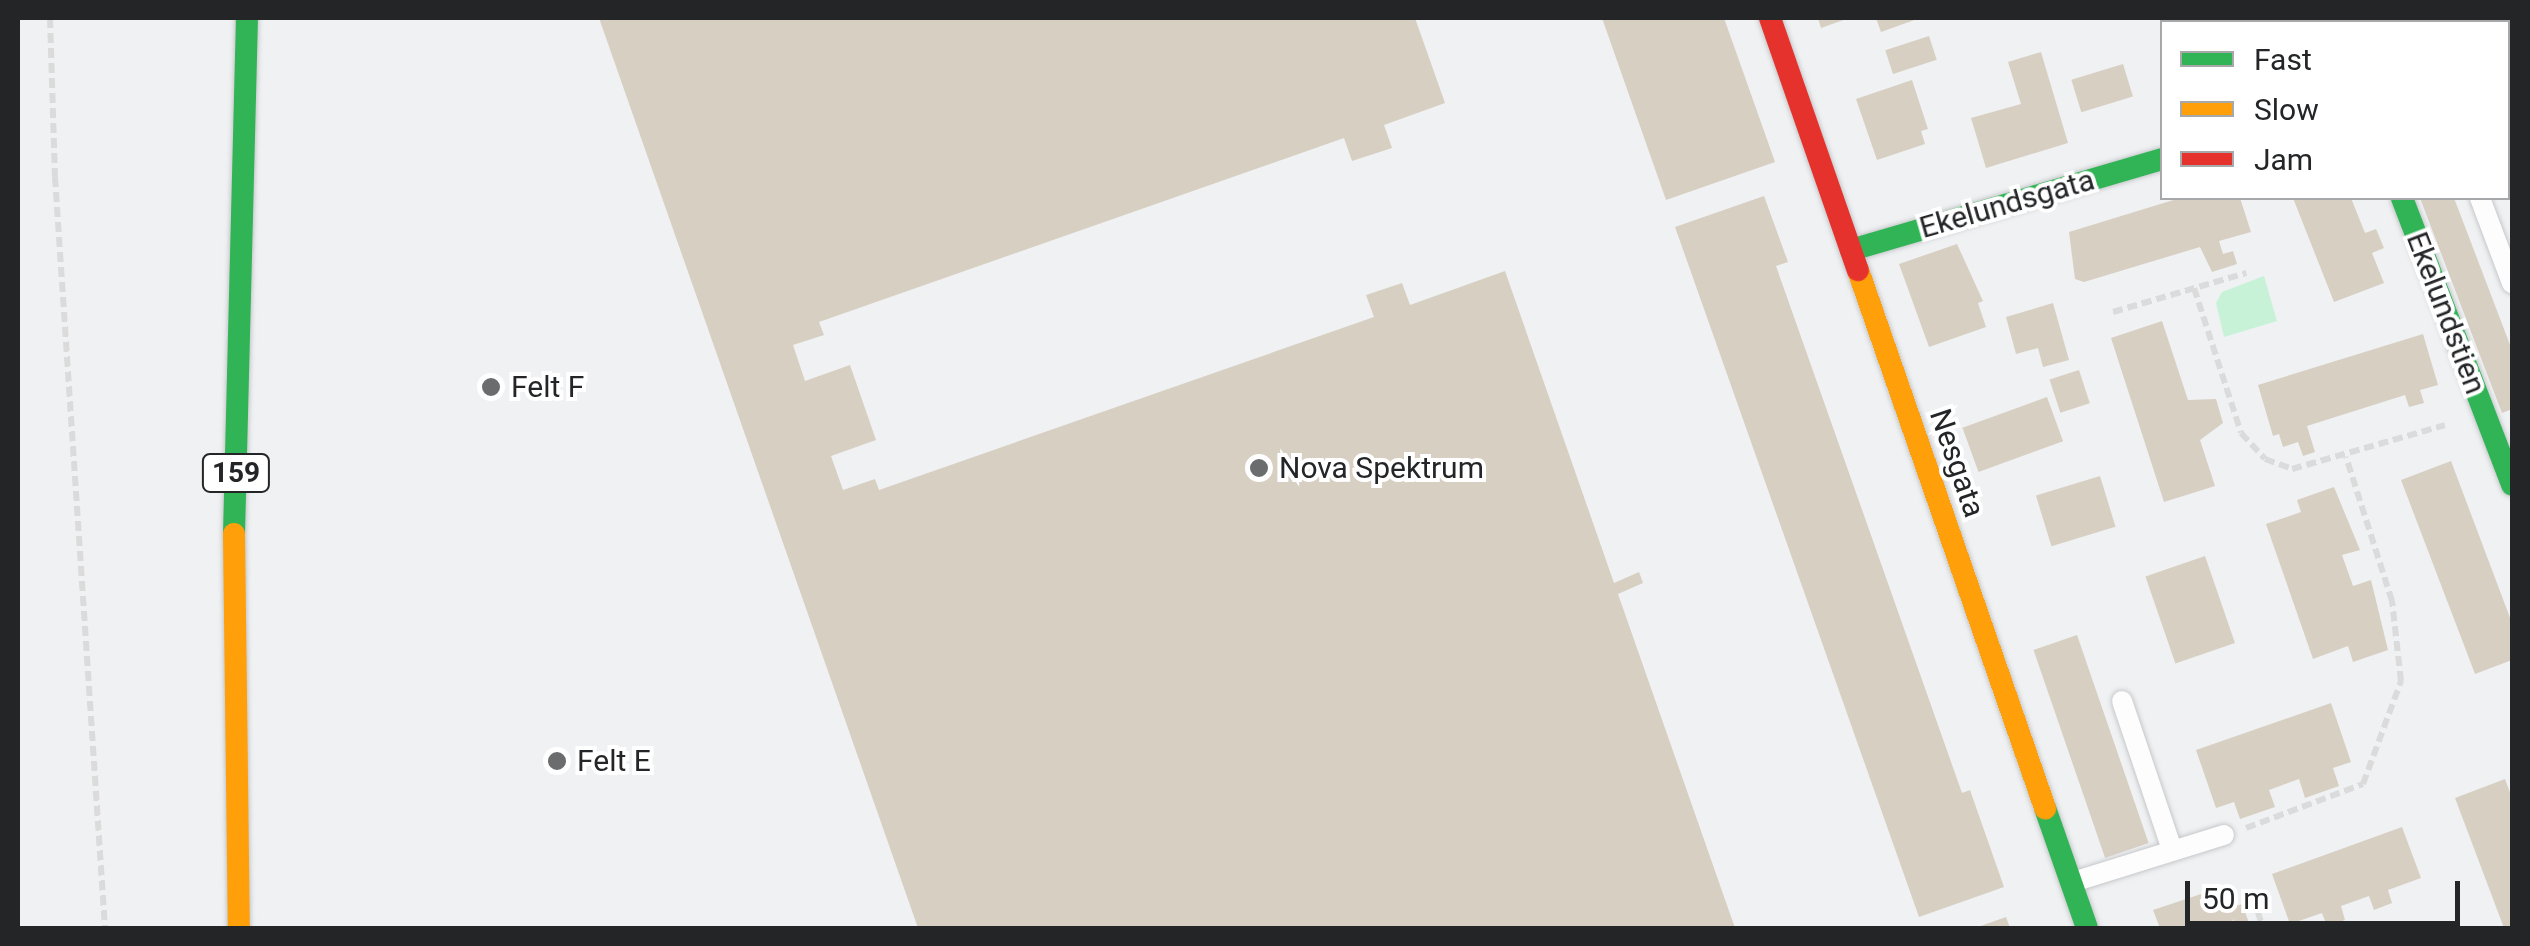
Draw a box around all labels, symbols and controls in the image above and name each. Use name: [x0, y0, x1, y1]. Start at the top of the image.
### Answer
legend: [2160, 20, 2510, 200]
text: Fast: [2254, 42, 2312, 77]
text: Slow: [2254, 92, 2319, 127]
text: Jam: [2254, 142, 2313, 177]
street label: Ekelundsgata: [1916, 162, 2098, 246]
street label: Ekelundstien: [2399, 227, 2493, 399]
place label: Felt F: [511, 369, 584, 405]
marker: Felt F: [480, 376, 502, 398]
street label: Nesgata: [1922, 404, 1992, 522]
road number: 159: [201, 450, 271, 496]
place label: Nova Spektrum: [1279, 450, 1484, 486]
marker: Nova Spektrum: [1248, 457, 1270, 479]
place label: Felt E: [577, 743, 651, 779]
marker: Felt E: [546, 750, 568, 772]
scale bar: [2190, 861, 2465, 923]
text: 50 m: [2202, 881, 2269, 916]

